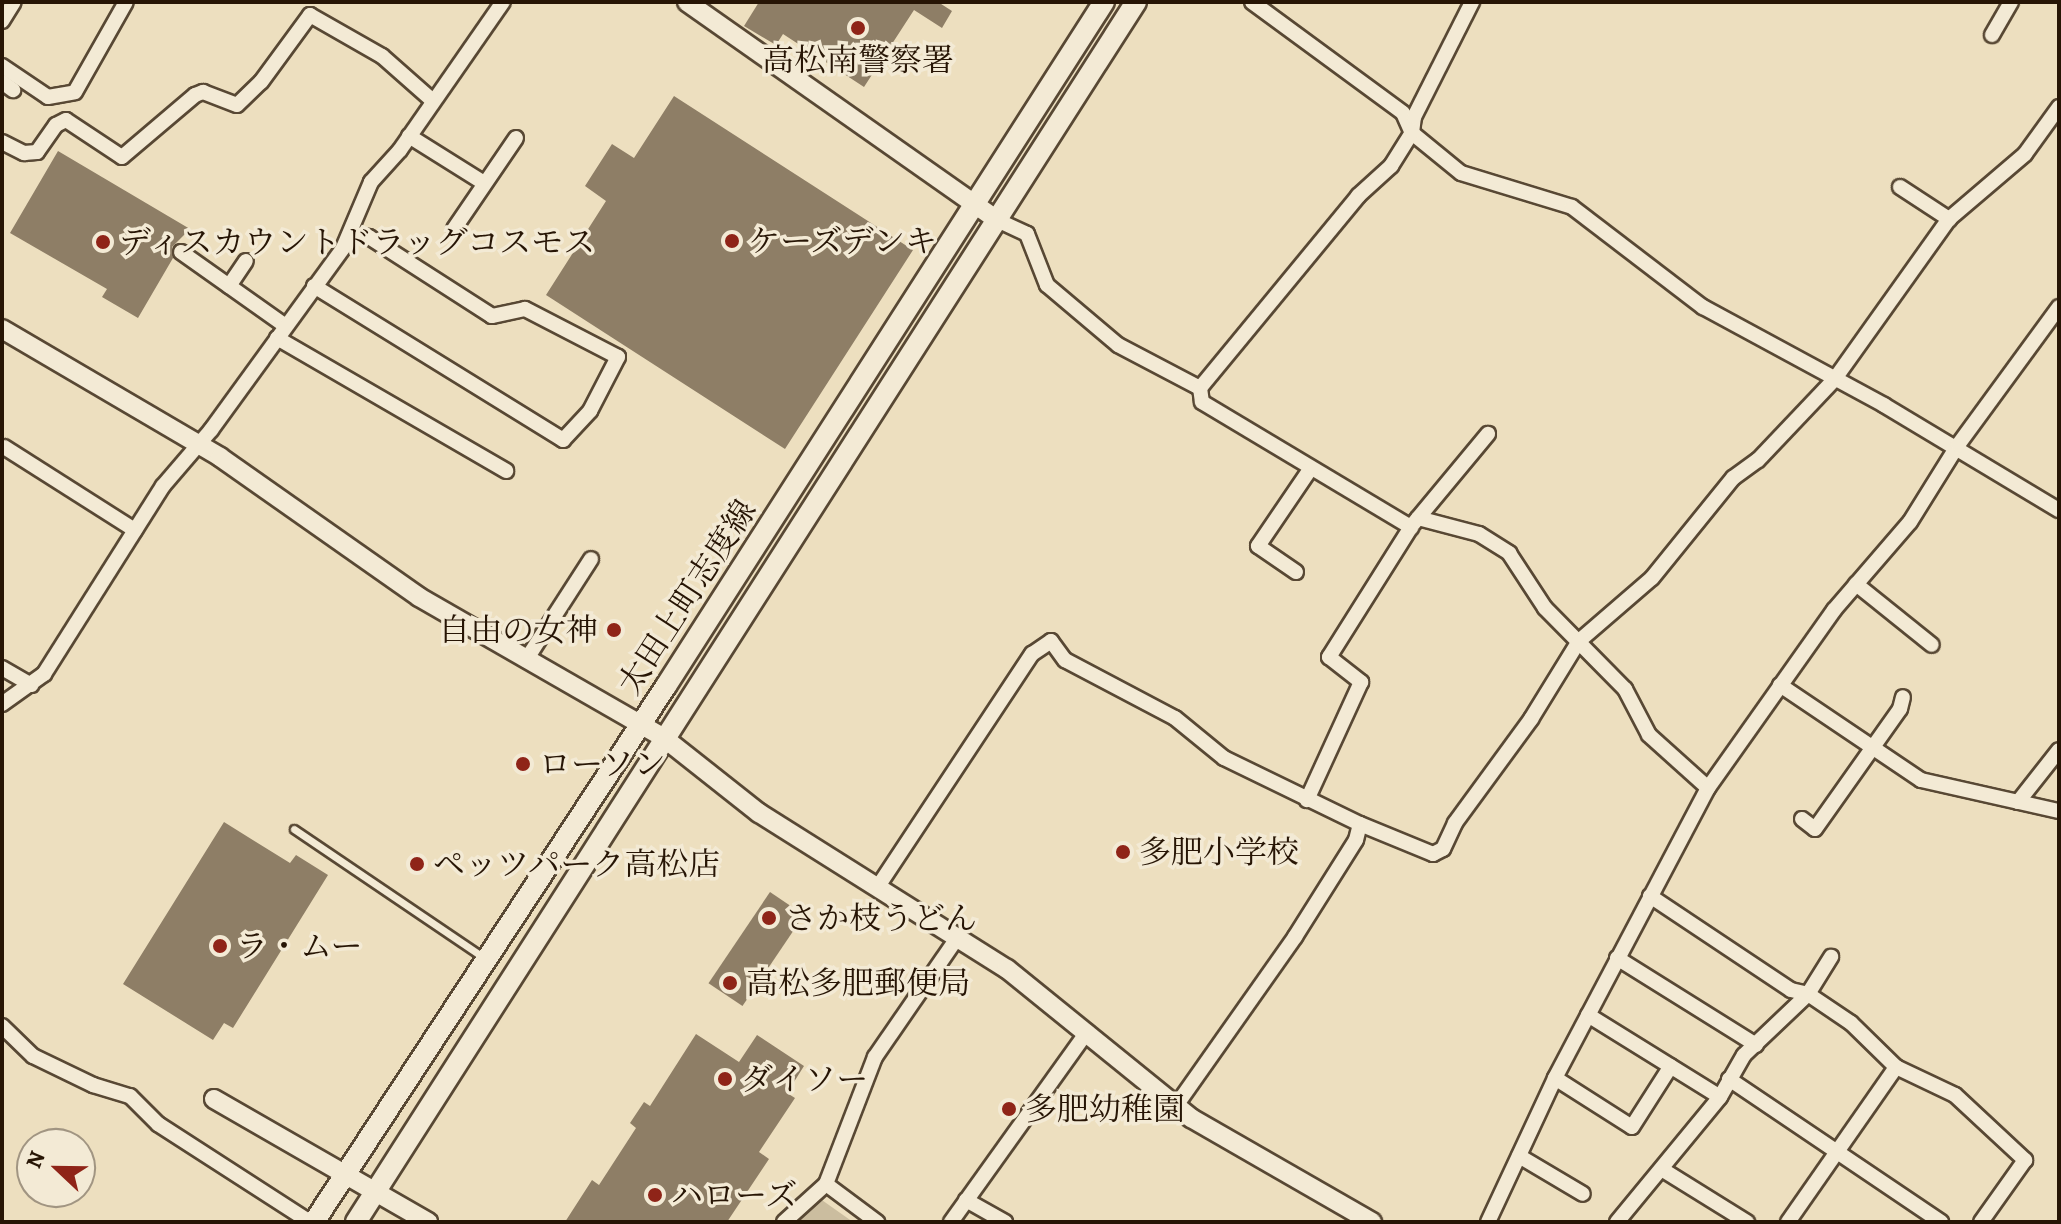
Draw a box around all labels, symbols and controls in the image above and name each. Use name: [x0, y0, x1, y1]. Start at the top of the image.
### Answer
marker: 高松南警察署: [849, 19, 867, 37]
place label: 高松南警察署: [762, 41, 954, 79]
place label: ケーズデンキ: [748, 222, 940, 260]
place label: ディスカウントドラッグコスモス: [119, 223, 599, 261]
marker: ケーズデンキ: [723, 232, 741, 250]
marker: ディスカウントドラッグコスモス: [94, 233, 112, 251]
street label: 太田上町志度線: [610, 493, 764, 701]
place label: 自由の女神: [438, 611, 598, 649]
marker: 自由の女神: [605, 621, 623, 639]
place label: ローソン: [539, 745, 667, 783]
marker: ローソン: [514, 755, 532, 773]
place label: 多肥小学校: [1139, 833, 1299, 871]
marker: 多肥小学校: [1114, 843, 1132, 861]
place label: ペッツパーク高松店: [433, 845, 721, 883]
marker: ペッツパーク高松店: [408, 855, 426, 873]
place label: さか枝うどん: [785, 899, 977, 937]
marker: さか枝うどん: [760, 909, 778, 927]
place label: ラ・ムー: [236, 927, 362, 965]
marker: ラ・ムー: [211, 937, 229, 955]
place label: 高松多肥郵便局: [746, 964, 970, 1002]
marker: 高松多肥郵便局: [721, 974, 739, 992]
place label: ダイソー: [741, 1060, 869, 1098]
marker: ダイソー: [716, 1070, 734, 1088]
place label: 多肥幼稚園: [1025, 1090, 1185, 1128]
marker: 多肥幼稚園: [1000, 1100, 1018, 1118]
north arrow: [16, 1128, 96, 1208]
text: N: [19, 1147, 53, 1173]
place label: ハローズ: [671, 1176, 799, 1214]
marker: ハローズ: [646, 1186, 664, 1204]

